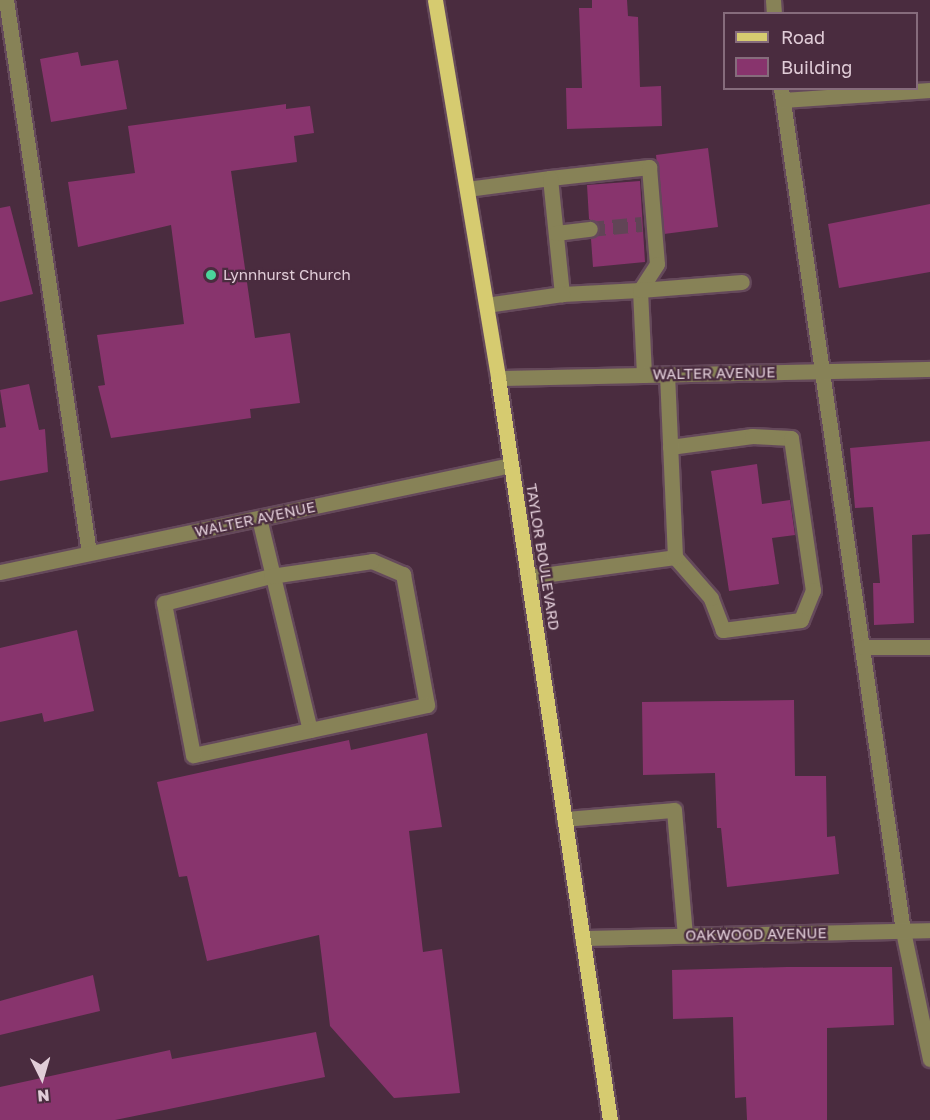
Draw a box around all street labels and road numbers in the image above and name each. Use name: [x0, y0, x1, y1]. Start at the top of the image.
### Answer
street label: WALTER AVENUE: [653, 363, 775, 383]
street label: TAYLOR BOULEVARD: [522, 482, 564, 632]
street label: WALTER AVENUE: [193, 497, 317, 541]
street label: OAKWOOD AVENUE: [685, 924, 827, 944]

